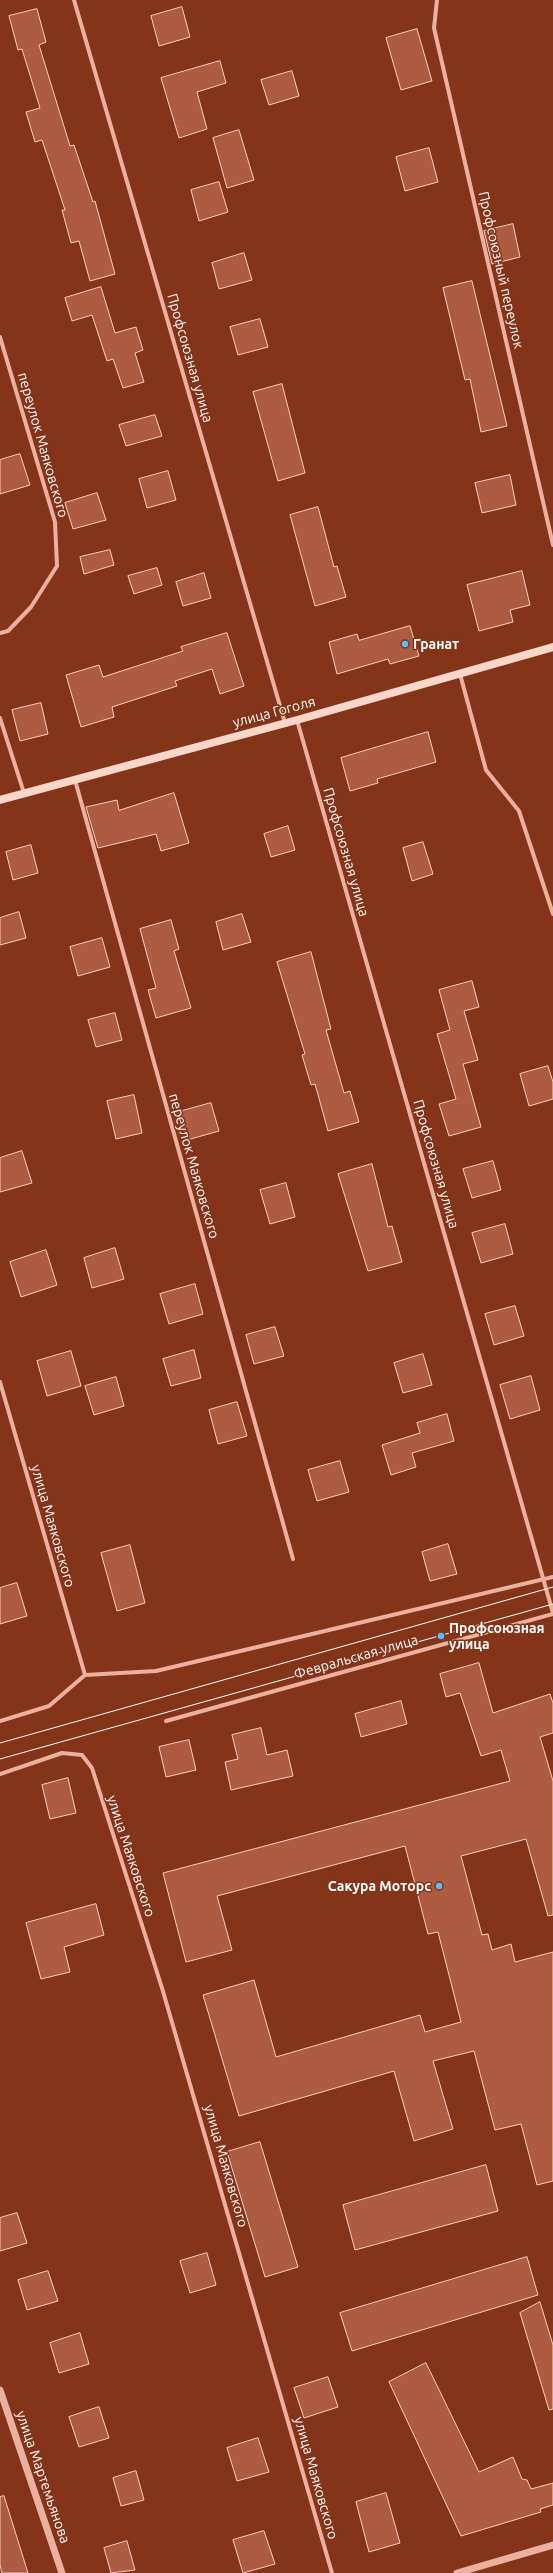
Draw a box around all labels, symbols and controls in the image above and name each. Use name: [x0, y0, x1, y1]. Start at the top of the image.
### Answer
street label: Профсоюзный переулок: [475, 190, 527, 350]
street label: Профсоюзная улица: [164, 292, 216, 424]
street label: переулок Маяковского: [14, 370, 72, 520]
place label: Гранат: [413, 636, 459, 652]
marker: Гранат: [400, 639, 410, 649]
street label: улица Гоголя: [231, 693, 317, 731]
street label: Профсоюзная улица: [320, 786, 372, 918]
street label: переулок Маяковского: [165, 1091, 223, 1241]
street label: Профсоюзная улица: [410, 1098, 462, 1230]
street label: улица Маяковского: [27, 1463, 79, 1589]
place label: Профсоюзная улица: [449, 1620, 545, 1652]
street label: Февральская улица: [292, 1631, 420, 1683]
marker: Профсоюзная улица: [436, 1631, 446, 1641]
street label: улица Маяковского: [103, 1793, 159, 1919]
place label: Сакура Моторс: [328, 1878, 431, 1894]
marker: Сакура Моторс: [434, 1881, 444, 1891]
street label: улица Маяковского: [200, 2103, 252, 2229]
street label: улица Мартемьянова: [12, 2408, 74, 2546]
street label: улица Маяковского: [290, 2415, 342, 2541]

